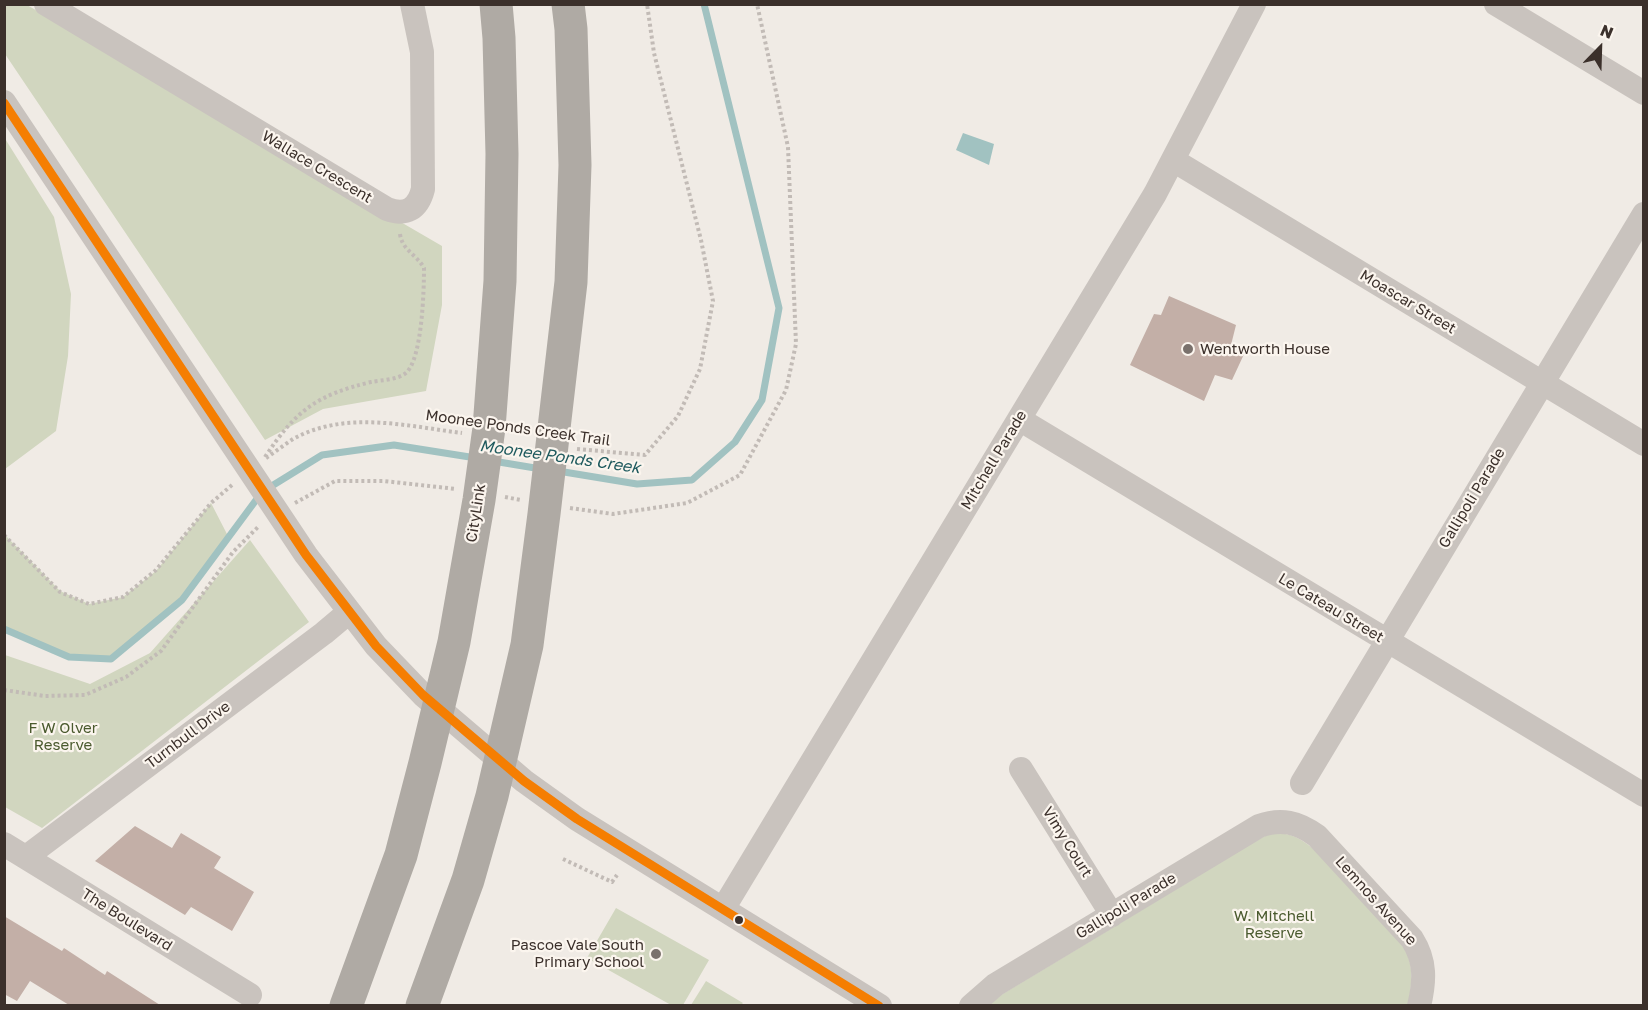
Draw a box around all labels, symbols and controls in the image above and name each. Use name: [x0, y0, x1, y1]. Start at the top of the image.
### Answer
north arrow: [1570, 18, 1630, 78]
text: N: [1598, 20, 1617, 43]
street label: Wallace Crescent: [259, 127, 375, 207]
street label: Moascar Street: [1357, 266, 1459, 338]
place label: Wentworth House: [1200, 340, 1330, 358]
marker: Wentworth House: [1181, 342, 1195, 356]
street label: Moonee Ponds Creek Trail: [424, 406, 612, 450]
street label: Mitchell Parade: [957, 407, 1031, 513]
water label: Moonee Ponds Creek: [478, 436, 642, 478]
street label: Gallipoli Parade: [1435, 445, 1509, 551]
street label: CityLink: [462, 482, 490, 544]
street label: Le Cateau Street: [1275, 569, 1387, 647]
street label: Turnbull Drive: [142, 697, 234, 773]
park label: F W Olver Reserve: [28, 719, 98, 754]
street label: Vimy Court: [1038, 803, 1096, 881]
street label: Lemnos Avenue: [1331, 853, 1421, 949]
street label: Gallipoli Parade: [1073, 869, 1179, 943]
street label: The Boulevard: [78, 885, 176, 955]
park label: W. Mitchell Reserve: [1234, 907, 1314, 942]
unlabelled marker: [733, 914, 745, 926]
place label: Pascoe Vale South Primary School: [511, 936, 644, 971]
marker: Pascoe Vale South Primary School: [649, 947, 663, 961]

